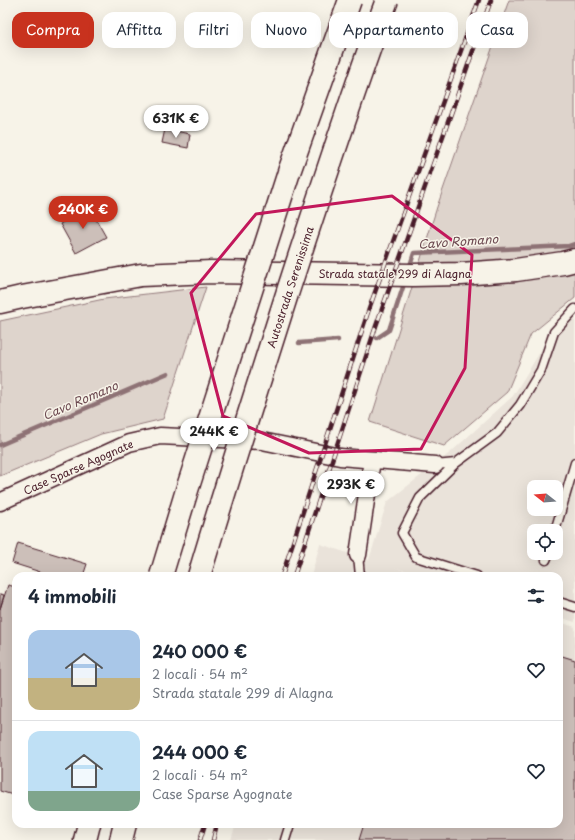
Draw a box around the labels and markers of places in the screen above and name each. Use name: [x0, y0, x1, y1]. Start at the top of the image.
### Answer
pin: 631K €: [143, 105, 209, 139]
pin: 240K €: [50, 196, 116, 230]
pin: 244K €: [181, 418, 247, 452]
pin: 293K €: [318, 471, 384, 505]

